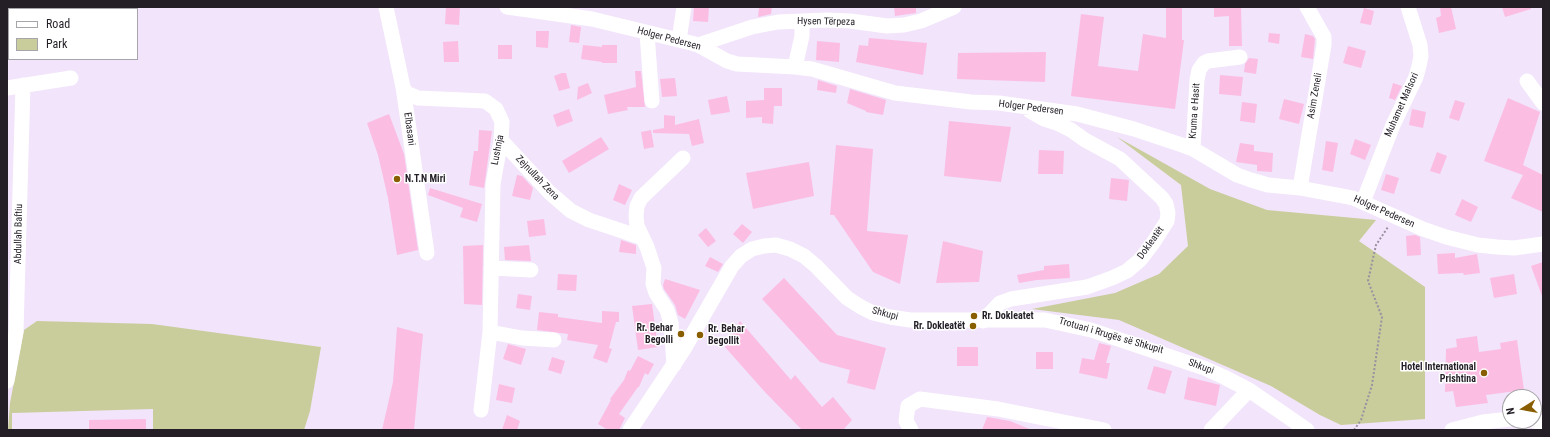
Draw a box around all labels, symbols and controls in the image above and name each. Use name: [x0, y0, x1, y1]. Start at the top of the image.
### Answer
legend: [8, 8, 138, 60]
street label: Hysen Tërpeza: [797, 15, 855, 29]
text: Road: [46, 17, 70, 31]
street label: Holger Pedersen: [636, 25, 702, 53]
text: Park: [46, 37, 67, 51]
street label: Muhamet Malsori: [1382, 71, 1422, 139]
street label: Asim Zeneli: [1305, 72, 1325, 120]
street label: Kruma e Hasit: [1187, 83, 1203, 139]
street label: Holger Pedersen: [998, 98, 1064, 118]
street label: Elbasani: [401, 112, 417, 146]
street label: Lushnja: [489, 134, 507, 166]
street label: Zejnullah Zena: [513, 153, 561, 203]
place label: N.T.N Miri: [405, 173, 445, 185]
marker: N.T.N Miri: [392, 174, 402, 184]
street label: Holger Pedersen: [1352, 193, 1416, 231]
street label: Abdullah Baftiu: [12, 204, 26, 264]
street label: Dokleatët: [1135, 224, 1167, 262]
street label: Shkupi: [871, 305, 899, 323]
place label: Rr. Dokleatet: [982, 310, 1034, 322]
marker: Rr. Dokleatet: [969, 311, 979, 321]
street label: Trotuari i Rrugës së Shkupit: [1057, 315, 1165, 357]
place label: Rr. Dokleatët: [913, 320, 965, 332]
marker: Rr. Dokleatët: [968, 321, 978, 331]
place label: Rr. Behar Begolli: [636, 322, 673, 346]
place label: Rr. Behar Begollit: [708, 323, 745, 346]
marker: Rr. Behar Begolli: [676, 329, 686, 339]
marker: Rr. Behar Begollit: [695, 330, 705, 340]
street label: Shkupi: [1186, 357, 1216, 377]
place label: Hotel International Prishtina: [1401, 361, 1476, 384]
marker: Hotel International Prishtina: [1479, 368, 1489, 378]
north arrow: [1502, 389, 1542, 429]
text: N: [1504, 407, 1518, 416]

